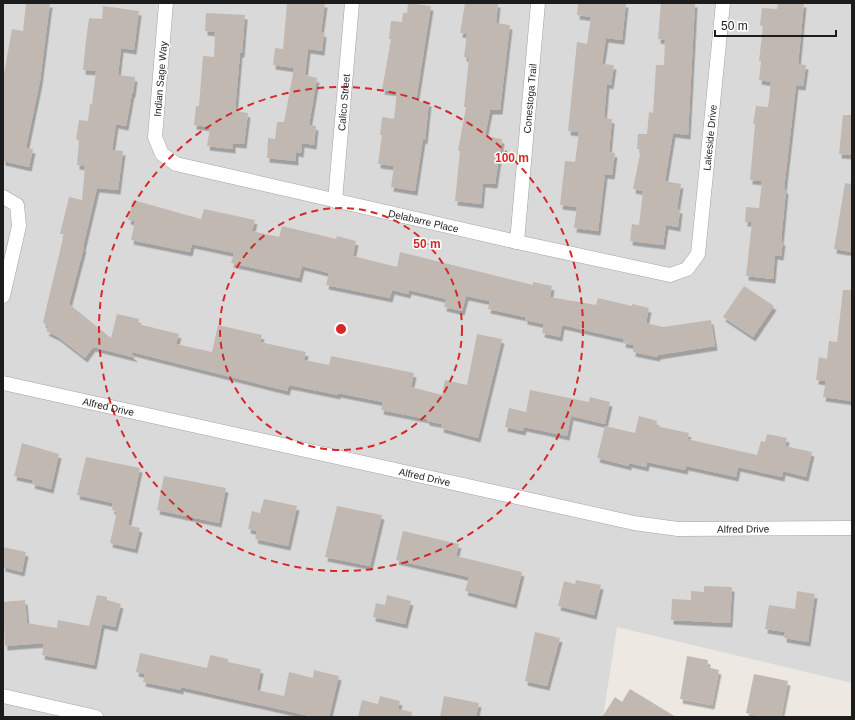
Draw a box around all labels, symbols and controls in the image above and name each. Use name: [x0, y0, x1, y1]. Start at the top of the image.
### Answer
scale bar: [715, 12, 836, 38]
text: 50 m: [721, 19, 748, 33]
street label: Indian Sage Way: [152, 41, 169, 117]
street label: Conestoga Trail: [522, 63, 539, 134]
street label: Calico Street: [336, 73, 352, 131]
street label: Lakeside Drive: [701, 104, 719, 171]
text: 100 m: [495, 151, 529, 165]
street label: Delabarre Place: [387, 208, 460, 235]
text: 50 m: [413, 237, 441, 251]
centre of rings: [334, 322, 348, 336]
street label: Alfred Drive: [82, 396, 135, 418]
street label: Alfred Drive: [398, 466, 452, 488]
street label: Alfred Drive: [717, 523, 770, 535]

